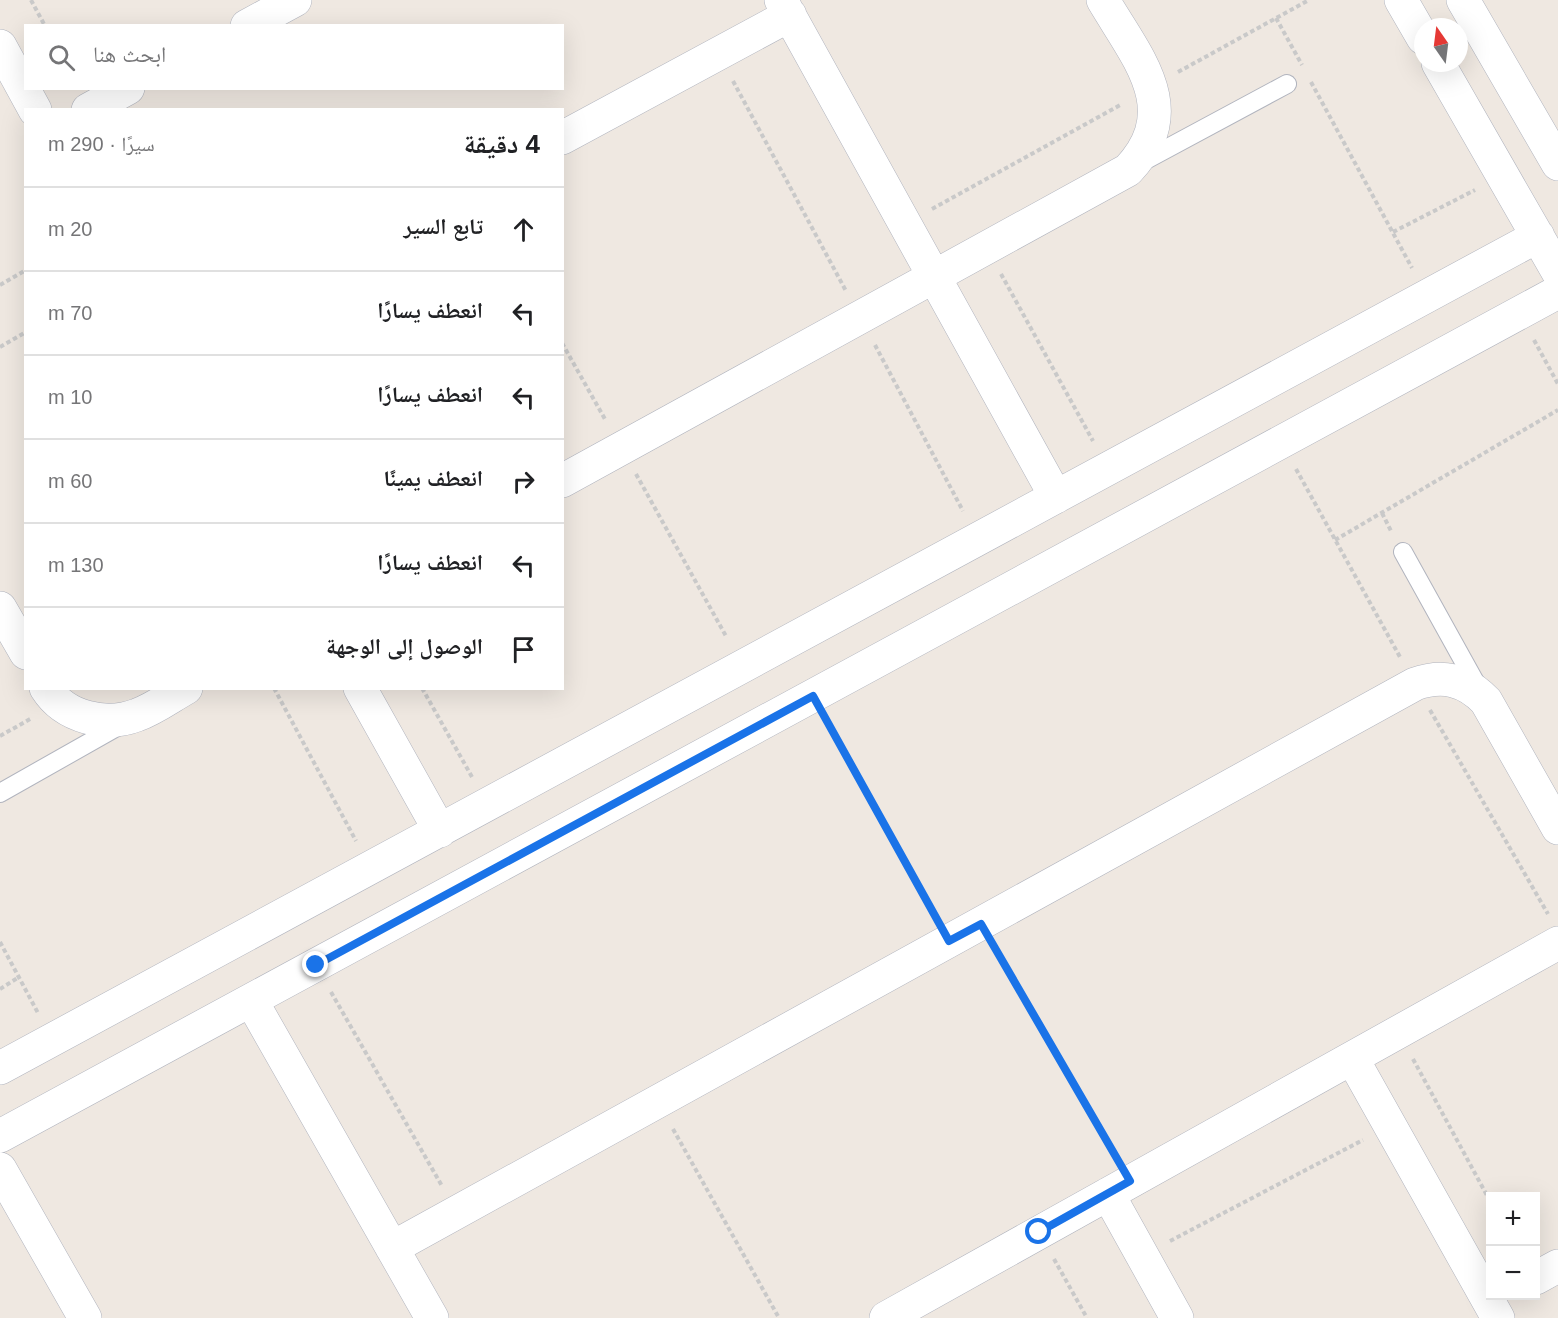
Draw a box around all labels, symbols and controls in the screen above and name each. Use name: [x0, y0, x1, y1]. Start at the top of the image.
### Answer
north arrow: [1414, 18, 1468, 72]
search box: [24, 24, 564, 90]
icon: search: [45, 41, 78, 74]
text: ابحث هنا: [93, 42, 166, 67]
text: 4 دقيقة: [464, 129, 540, 159]
text: سيرًا · 290 m: [48, 133, 155, 155]
icon: ahead: [507, 213, 540, 246]
text: تابع السير: [403, 214, 483, 239]
text: 20 m: [48, 218, 92, 240]
icon: left: [507, 297, 540, 330]
text: انعطف يسارًا: [377, 298, 483, 323]
text: 70 m: [48, 302, 92, 324]
icon: left: [507, 381, 540, 414]
text: انعطف يسارًا: [377, 382, 483, 407]
text: 10 m: [48, 386, 92, 408]
icon: right: [507, 465, 540, 498]
text: انعطف يمينًا: [384, 466, 483, 491]
text: 60 m: [48, 470, 92, 492]
icon: left: [507, 549, 540, 582]
text: انعطف يسارًا: [377, 550, 483, 575]
text: 130 m: [48, 554, 104, 576]
icon: arrive: [507, 633, 540, 666]
text: الوصول إلى الوجهة: [326, 634, 483, 659]
route end: [302, 951, 328, 977]
map controls: [1486, 1192, 1540, 1300]
button: +: [1486, 1192, 1540, 1246]
route start: [1025, 1218, 1051, 1244]
button: −: [1486, 1246, 1540, 1300]

